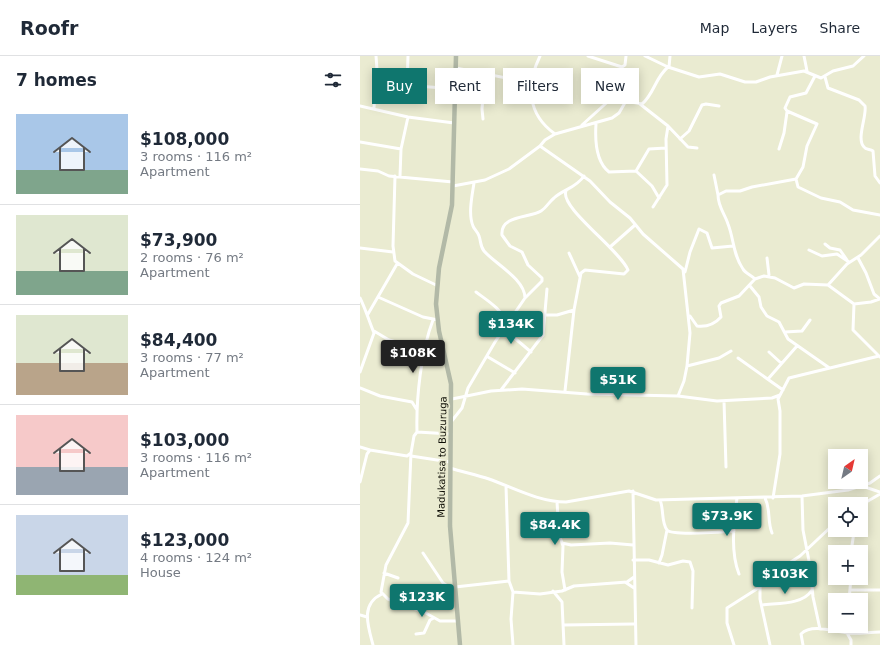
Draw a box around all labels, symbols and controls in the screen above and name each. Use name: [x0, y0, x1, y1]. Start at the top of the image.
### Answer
text: Roofr: [20, 17, 78, 39]
text: Map: [700, 20, 729, 36]
text: Layers: [751, 20, 798, 36]
text: Share: [820, 20, 860, 36]
chip: Buy: [372, 68, 427, 104]
chip: Rent: [435, 68, 495, 104]
chip: Filters: [503, 68, 573, 104]
chip: New: [581, 68, 639, 104]
icon: filters: [322, 69, 344, 91]
text: 7 homes: [16, 70, 97, 90]
text: $108,000: [140, 129, 229, 149]
icon: home: [48, 130, 96, 178]
text: 3 rooms · 116 m²: [140, 149, 252, 164]
text: Apartment: [140, 164, 210, 179]
text: $73,900: [140, 230, 217, 250]
icon: home: [48, 231, 96, 279]
text: 2 rooms · 76 m²: [140, 250, 244, 265]
text: Apartment: [140, 265, 210, 280]
pin: $134K: [483, 311, 539, 345]
text: $134K: [488, 316, 534, 331]
text: $84,400: [140, 330, 217, 350]
icon: home: [48, 331, 96, 379]
pin: $108K: [385, 340, 441, 374]
text: $108K: [390, 345, 436, 360]
text: 3 rooms · 77 m²: [140, 350, 244, 365]
text: Apartment: [140, 365, 210, 380]
pin: $51K: [594, 367, 642, 401]
text: $51K: [599, 372, 637, 387]
street label: Madukatisa to Buzuruga: [435, 396, 449, 518]
text: $103,000: [140, 430, 229, 450]
icon: home: [48, 431, 96, 479]
north arrow: [828, 449, 868, 489]
map controls: [828, 449, 868, 633]
text: 3 rooms · 116 m²: [140, 450, 252, 465]
text: Apartment: [140, 465, 210, 480]
button: locate: [828, 497, 868, 537]
pin: $73.9K: [694, 503, 760, 537]
text: $73.9K: [701, 508, 753, 523]
pin: $84.4K: [522, 512, 588, 546]
text: $84.4K: [529, 517, 581, 532]
text: $123,000: [140, 530, 229, 550]
icon: home: [48, 531, 96, 579]
button: +: [828, 545, 868, 585]
text: 4 rooms · 124 m²: [140, 550, 252, 565]
pin: $103K: [757, 561, 813, 595]
text: House: [140, 565, 181, 580]
text: $103K: [762, 566, 808, 581]
pin: $123K: [394, 584, 450, 618]
text: $123K: [399, 589, 445, 604]
button: −: [828, 593, 868, 633]

